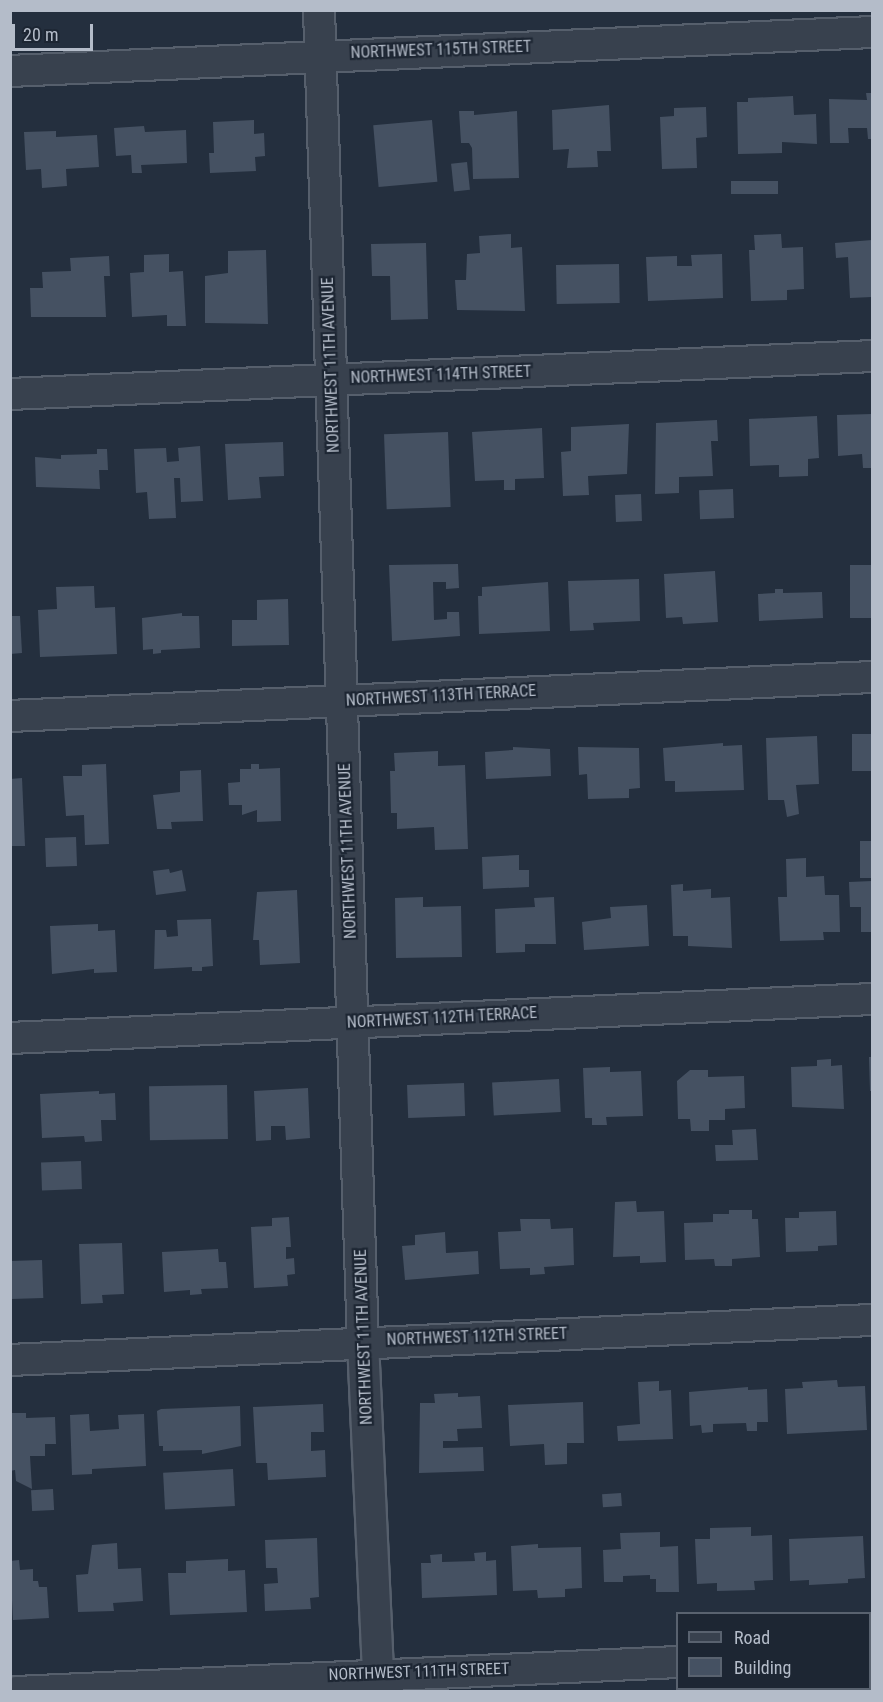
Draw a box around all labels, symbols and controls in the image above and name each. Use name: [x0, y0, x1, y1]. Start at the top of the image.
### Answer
scale bar: [15, 12, 96, 50]
text: 20 m: [23, 24, 58, 45]
street label: NORTHWEST 115TH STREET: [350, 37, 532, 63]
street label: NORTHWEST 11TH AVENUE: [318, 277, 344, 453]
street label: NORTHWEST 114TH STREET: [350, 362, 532, 388]
street label: NORTHWEST 113TH TERRACE: [345, 681, 537, 711]
street label: NORTHWEST 11TH AVENUE: [335, 763, 361, 939]
street label: NORTHWEST 112TH TERRACE: [346, 1003, 538, 1033]
street label: NORTHWEST 11TH AVENUE: [351, 1249, 377, 1425]
street label: NORTHWEST 112TH STREET: [386, 1324, 568, 1350]
legend: [676, 1612, 871, 1690]
text: Road: [734, 1627, 770, 1648]
text: Building: [734, 1657, 791, 1678]
street label: NORTHWEST 111TH STREET: [328, 1659, 510, 1685]

